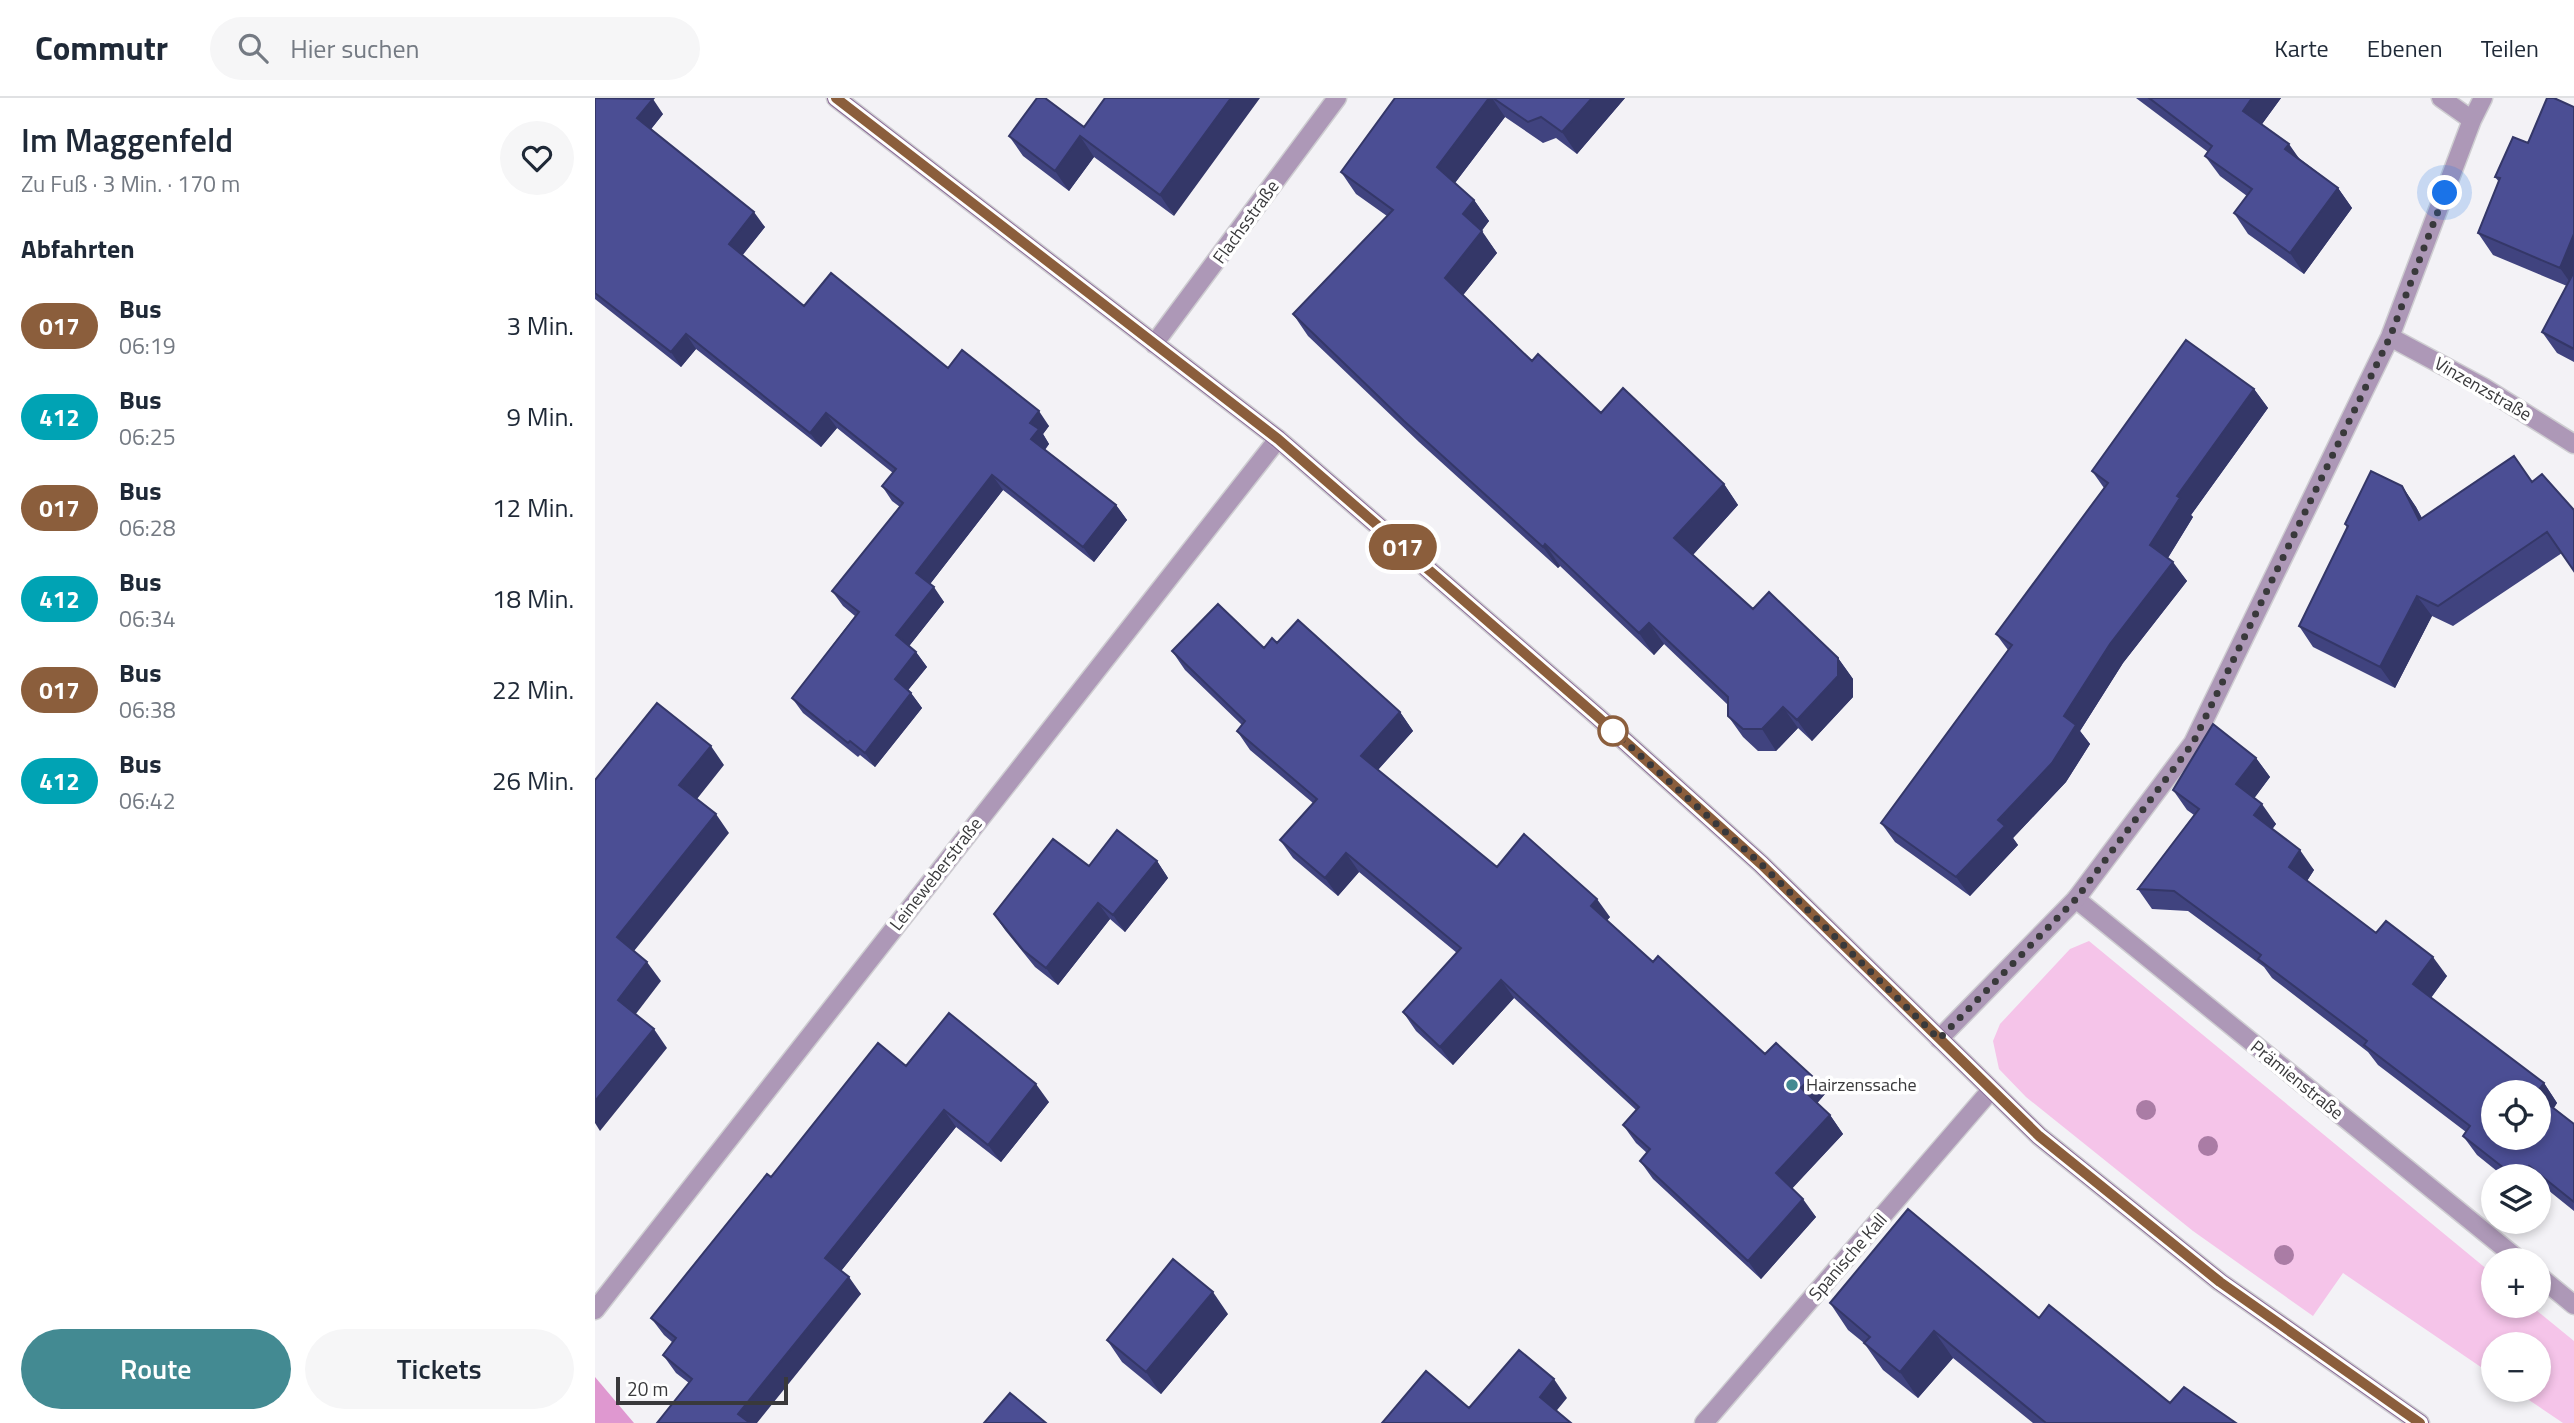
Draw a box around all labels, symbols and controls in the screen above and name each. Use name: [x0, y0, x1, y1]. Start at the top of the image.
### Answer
search box: [210, 17, 700, 80]
text: Commutr: [35, 23, 168, 73]
icon: search: [234, 29, 272, 67]
text: Hier suchen: [290, 29, 420, 68]
text: Karte: [2274, 30, 2329, 66]
text: Ebenen: [2367, 30, 2443, 66]
text: Teilen: [2481, 30, 2539, 66]
text: Im Maggenfeld: [21, 115, 233, 165]
button: heart: [500, 121, 574, 195]
text: Zu Fuß · 3 Min. · 170 m: [21, 166, 240, 201]
street label: Flachsstraße: [1206, 174, 1285, 269]
your location: [2427, 175, 2462, 210]
text: Abfahrten: [21, 229, 135, 268]
text: Bus: [119, 289, 161, 328]
text: 3 Min.: [507, 306, 574, 345]
text: 017: [39, 308, 80, 344]
text: 06:19: [119, 328, 176, 363]
street label: Vinzenzstraße: [2430, 350, 2537, 427]
text: Bus: [119, 380, 161, 419]
text: 9 Min.: [507, 397, 574, 436]
text: 412: [39, 399, 80, 435]
text: 06:25: [119, 419, 176, 454]
text: Bus: [119, 471, 161, 510]
text: 12 Min.: [492, 488, 574, 527]
text: 017: [39, 490, 80, 526]
text: 06:28: [119, 510, 176, 545]
line badge: 017: [1363, 524, 1443, 570]
text: 017: [1383, 529, 1423, 565]
text: Bus: [119, 562, 161, 601]
text: 18 Min.: [492, 579, 574, 618]
text: 412: [39, 581, 80, 617]
text: 06:34: [119, 601, 176, 636]
text: Bus: [119, 653, 161, 692]
text: 22 Min.: [492, 670, 574, 709]
text: 017: [39, 672, 80, 708]
text: 06:38: [119, 692, 176, 727]
unlabelled marker: [1598, 716, 1628, 746]
text: Bus: [119, 744, 161, 783]
text: 26 Min.: [492, 761, 574, 800]
text: 412: [39, 763, 80, 799]
text: 06:42: [119, 783, 176, 818]
street label: Leineweberstraße: [883, 811, 988, 936]
street label: Prämienstraße: [2245, 1034, 2350, 1126]
place label: Hairzenssache: [1806, 1071, 1917, 1098]
marker: Hairzenssache: [1784, 1077, 1800, 1093]
map controls: [2481, 1080, 2551, 1402]
button: locate: [2481, 1080, 2551, 1150]
button: layers: [2481, 1164, 2551, 1234]
street label: Spanische Kall: [1802, 1207, 1893, 1306]
button: +: [2481, 1248, 2551, 1318]
button: Route: [21, 1329, 291, 1409]
button: Tickets: [305, 1329, 574, 1409]
button: −: [2481, 1332, 2551, 1402]
scale bar: [616, 1374, 787, 1406]
text: 20 m: [627, 1374, 668, 1403]

